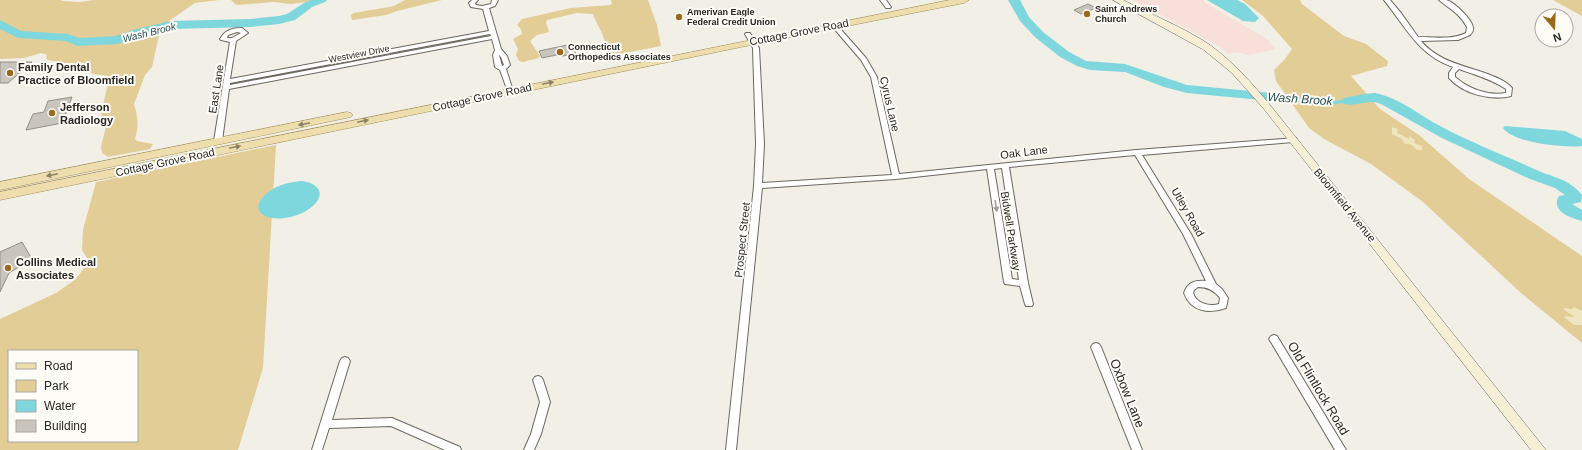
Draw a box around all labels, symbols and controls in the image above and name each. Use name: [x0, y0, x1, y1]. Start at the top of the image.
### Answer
place label: Saint Andrews Church: [1095, 4, 1157, 24]
place label: Amerivan Eagle Federal Credit Union: [687, 7, 776, 27]
north arrow: [1534, 8, 1574, 48]
marker: Saint Andrews Church: [1082, 9, 1092, 19]
marker: Amerivan Eagle Federal Credit Union: [674, 12, 684, 22]
street label: Cottage Grove Road: [748, 16, 850, 48]
water label: Wash Brook: [121, 20, 178, 44]
text: N: [1551, 30, 1563, 44]
place label: Connecticut Orthopedics Associates: [568, 42, 671, 62]
street label: Westview Drive: [328, 43, 390, 65]
marker: Connecticut Orthopedics Associates: [555, 47, 565, 57]
place label: Family Dental Practice of Bloomfield: [18, 61, 134, 86]
street label: East Lane: [206, 64, 226, 114]
marker: Family Dental Practice of Bloomfield: [5, 68, 15, 78]
street label: Cyrus Lane: [878, 75, 902, 133]
one-way arrow: [542, 80, 554, 86]
street label: Cottage Grove Road: [431, 81, 533, 113]
water label: Wash Brook: [1267, 90, 1334, 108]
place label: Jefferson Radiology: [60, 101, 114, 126]
marker: Jefferson Radiology: [47, 108, 57, 118]
one-way arrow: [356, 118, 369, 124]
one-way arrow: [298, 121, 311, 127]
street label: Oak Lane: [1000, 143, 1048, 161]
one-way arrow: [229, 144, 241, 150]
street label: Cottage Grove Road: [114, 146, 216, 178]
street label: Bloomfield Avenue: [1312, 166, 1378, 244]
one-way arrow: [46, 173, 58, 179]
street label: Utley Road: [1169, 185, 1207, 239]
street label: Bidwell Parkway: [999, 191, 1023, 272]
one-way arrow: [993, 200, 999, 212]
street label: Prospect Street: [732, 202, 752, 278]
place label: Collins Medical Associates: [16, 256, 96, 281]
marker: Collins Medical Associates: [3, 263, 13, 273]
street label: Old Flintlock Road: [1285, 339, 1352, 438]
legend: [8, 350, 138, 442]
street label: Oxbow Lane: [1107, 357, 1148, 430]
text: Road: [44, 359, 73, 373]
text: Park: [44, 379, 70, 393]
text: Water: [44, 399, 76, 413]
text: Building: [44, 419, 87, 433]

